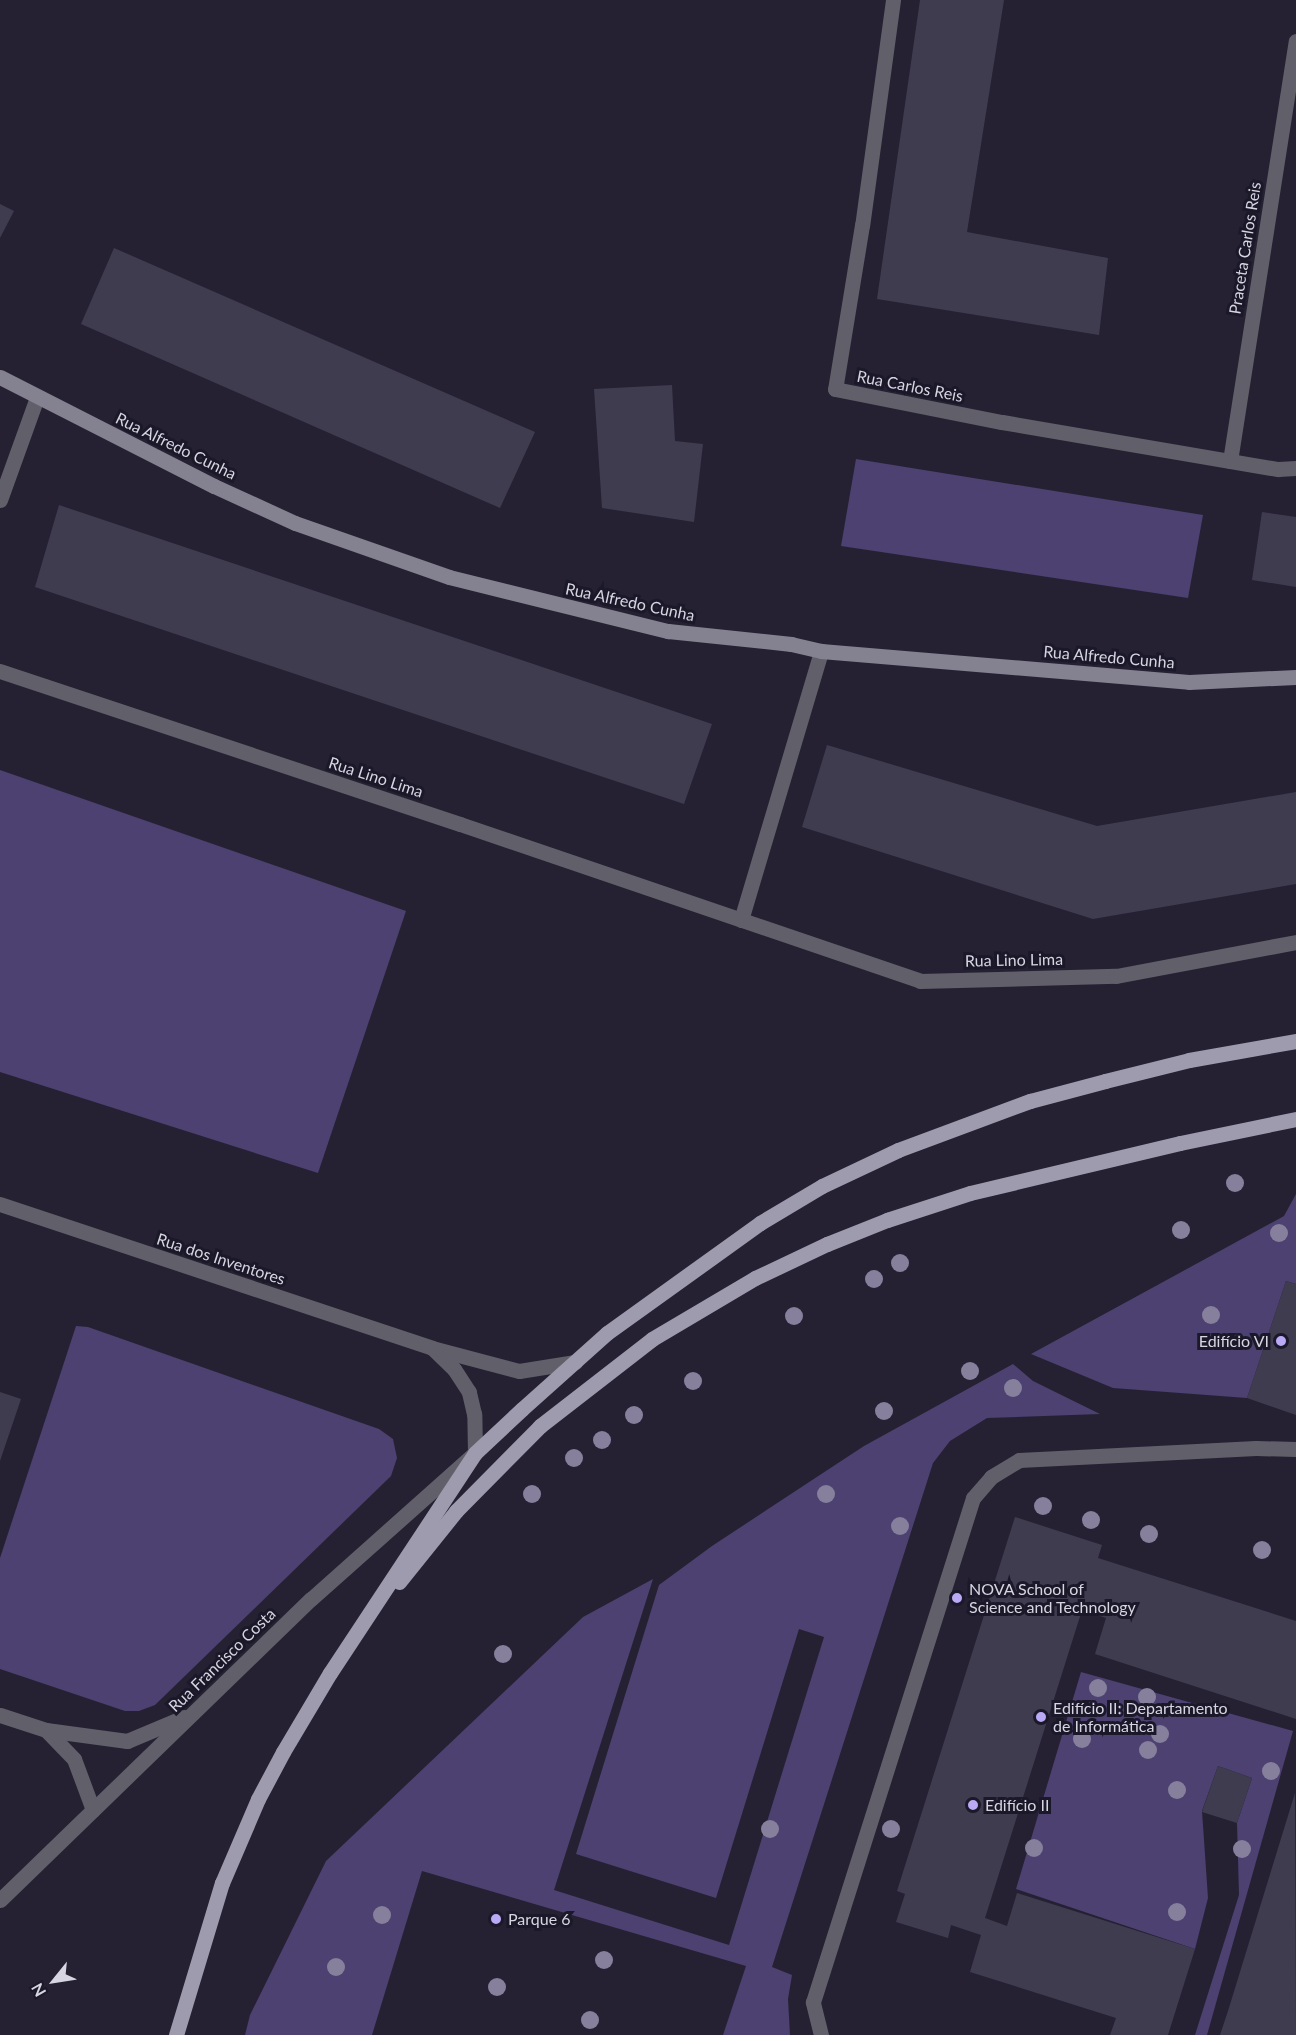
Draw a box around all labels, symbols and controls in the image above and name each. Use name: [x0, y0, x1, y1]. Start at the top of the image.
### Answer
street label: Praceta Carlos Reis: [1225, 180, 1265, 316]
street label: Rua Carlos Reis: [855, 366, 965, 406]
street label: Rua Alfredo Cunha: [112, 408, 240, 484]
street label: Rua Alfredo Cunha: [563, 579, 697, 625]
street label: Rua Alfredo Cunha: [1042, 642, 1176, 672]
street label: Rua Lino Lima: [326, 753, 426, 801]
street label: Rua Lino Lima: [965, 950, 1063, 970]
street label: Rua dos Inventores: [154, 1229, 288, 1289]
place label: Edifício VI: [1198, 1331, 1269, 1351]
marker: Edifício VI: [1274, 1334, 1288, 1348]
place label: NOVA School of Science and Technology: [969, 1579, 1136, 1617]
marker: NOVA School of Science and Technology: [950, 1591, 964, 1605]
street label: Rua Francisco Costa: [165, 1604, 279, 1716]
place label: Edifício II: Departamento de Informática: [1053, 1698, 1228, 1736]
marker: Edifício II: Departamento de Informática: [1034, 1710, 1048, 1724]
place label: Edifício II: [985, 1795, 1049, 1815]
marker: Edifício II: [966, 1798, 980, 1812]
place label: Parque 6: [508, 1909, 571, 1929]
marker: Parque 6: [489, 1912, 503, 1926]
north arrow: [24, 1951, 84, 2011]
text: N: [27, 1980, 49, 2000]

